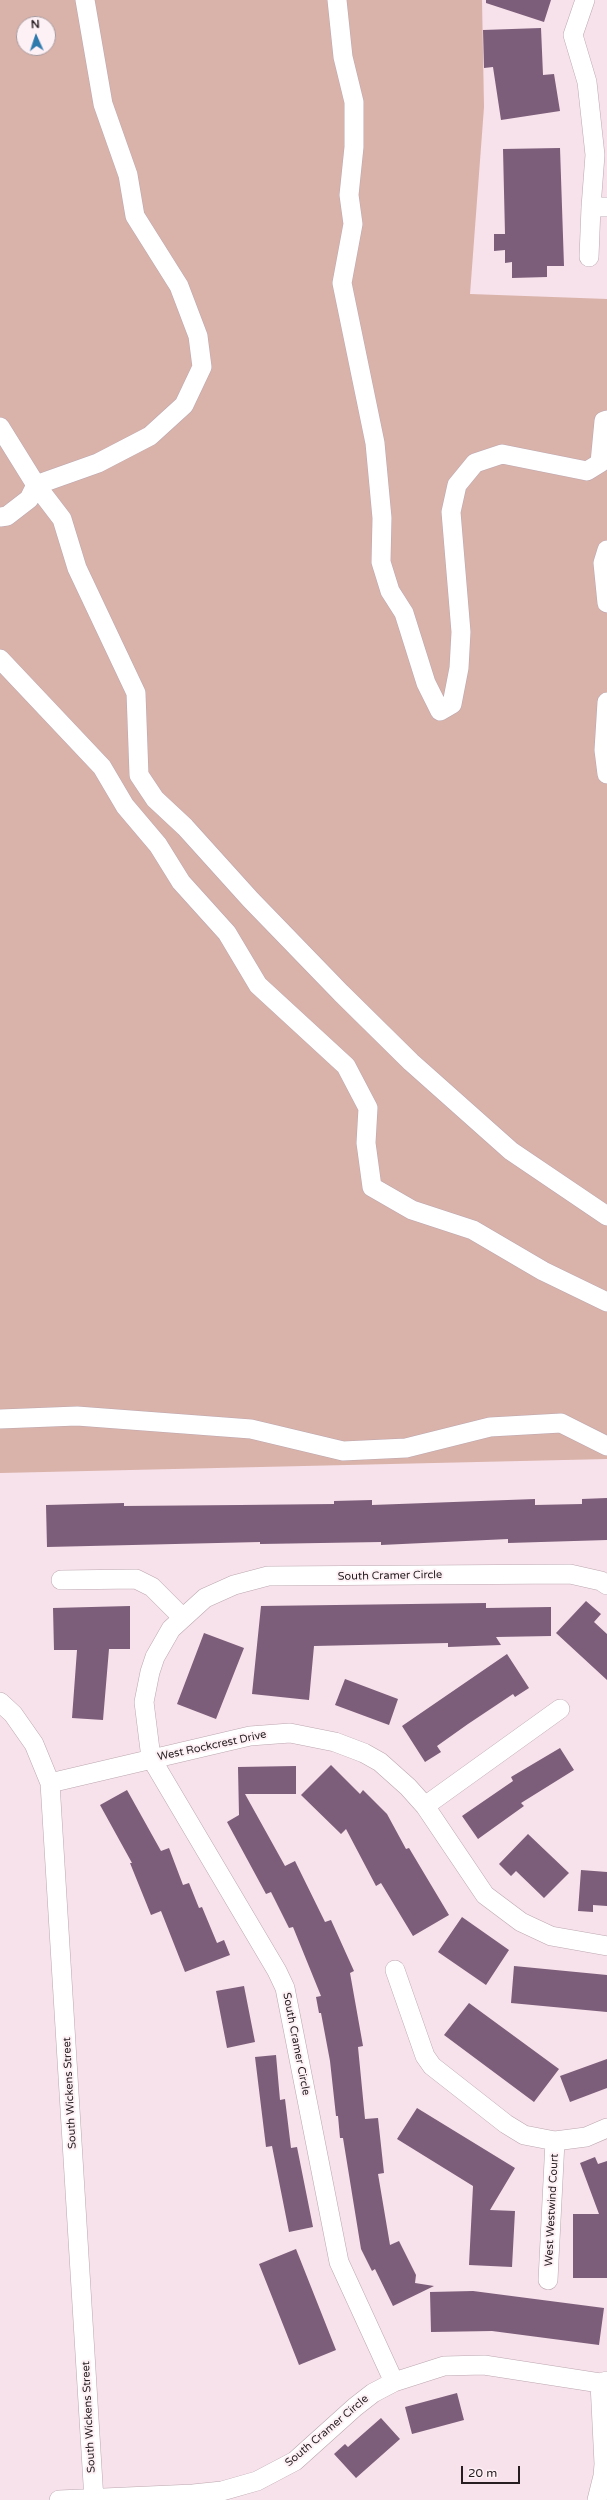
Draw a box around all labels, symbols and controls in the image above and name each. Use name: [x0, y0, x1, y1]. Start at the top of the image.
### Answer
north arrow: [16, 16, 56, 56]
text: N: [31, 18, 40, 31]
street label: South Cramer Circle: [338, 1568, 442, 1584]
street label: West Rockcrest Drive: [156, 1728, 268, 1764]
street label: South Cramer Circle: [280, 1991, 312, 2097]
street label: South Wickens Street: [60, 2037, 80, 2149]
street label: West Westwind Court: [542, 2153, 562, 2267]
street label: South Wickens Street: [79, 2361, 99, 2473]
street label: South Cramer Circle: [283, 2392, 371, 2470]
scale bar: [463, 2458, 522, 2484]
text: 20 m: [468, 2466, 497, 2480]

